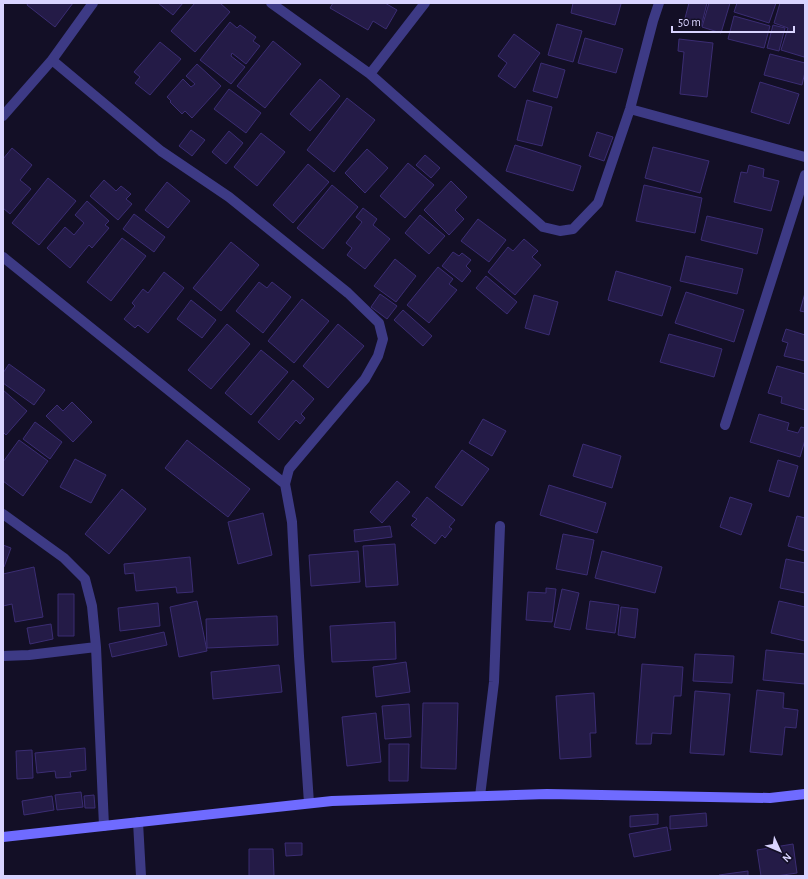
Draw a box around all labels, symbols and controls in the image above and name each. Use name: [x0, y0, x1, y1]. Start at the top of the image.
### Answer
scale bar: [672, 8, 794, 34]
text: 50 m: [678, 16, 701, 28]
north arrow: [760, 831, 800, 871]
text: N: [780, 851, 793, 864]

